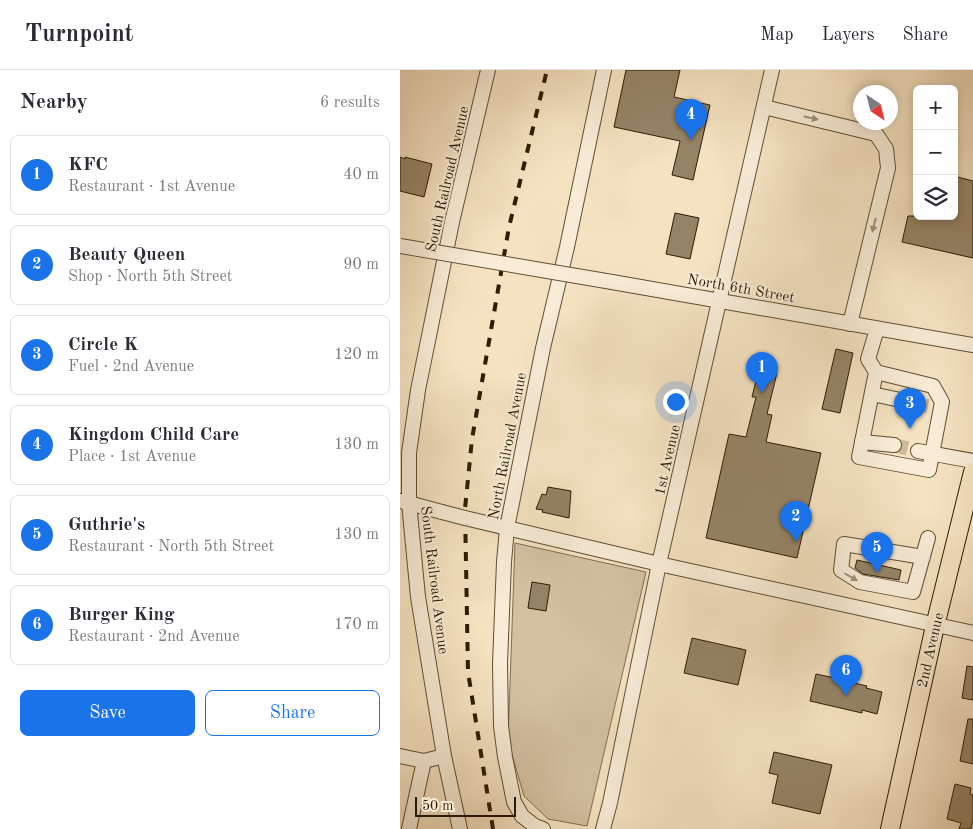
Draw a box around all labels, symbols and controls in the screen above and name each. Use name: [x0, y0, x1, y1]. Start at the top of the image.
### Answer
text: Turnpoint: [25, 23, 133, 47]
text: Map: [760, 26, 794, 44]
text: Layers: [822, 26, 874, 44]
text: Share: [902, 26, 948, 44]
north arrow: [853, 85, 898, 130]
map controls: [913, 85, 958, 220]
button: +: [913, 85, 958, 130]
text: Nearby: [20, 92, 88, 113]
text: 6 results: [320, 95, 380, 111]
pin: 4: [675, 99, 707, 140]
street label: South Railroad Avenue: [424, 105, 473, 254]
one-way arrow: [804, 114, 819, 122]
button: −: [913, 130, 958, 175]
text: KFC: [68, 156, 108, 175]
text: 1: [32, 167, 42, 183]
text: 40 m: [343, 167, 379, 183]
button: layers: [913, 175, 958, 220]
text: Restaurant · 1st Avenue: [68, 179, 235, 195]
one-way arrow: [870, 218, 878, 233]
text: Beauty Queen: [68, 246, 185, 265]
text: 2: [32, 257, 42, 273]
text: 90 m: [343, 257, 379, 273]
text: Shop · North 5th Street: [68, 269, 232, 285]
street label: North 6th Street: [686, 273, 796, 306]
text: Circle K: [68, 336, 138, 355]
text: 3: [32, 347, 42, 363]
text: 120 m: [334, 347, 379, 363]
pin: 1: [746, 352, 778, 393]
text: Fuel · 2nd Avenue: [68, 359, 194, 375]
street label: North Railroad Avenue: [487, 371, 530, 521]
pin: 3: [894, 388, 926, 429]
your location: [663, 389, 689, 415]
street label: 1st Avenue: [653, 423, 684, 497]
text: Kingdom Child Care: [68, 426, 239, 445]
text: 4: [32, 437, 42, 453]
text: 130 m: [334, 437, 379, 453]
text: Place · 1st Avenue: [68, 449, 196, 465]
pin: 2: [780, 501, 812, 542]
street label: South Railroad Avenue: [417, 505, 450, 655]
text: Guthrie's: [68, 516, 145, 535]
text: 5: [32, 527, 42, 543]
text: 130 m: [334, 527, 379, 543]
pin: 5: [861, 532, 893, 573]
text: Restaurant · North 5th Street: [68, 539, 274, 555]
one-way arrow: [845, 572, 858, 581]
text: Burger King: [68, 606, 175, 625]
street label: 2nd Avenue: [916, 611, 947, 689]
text: 6: [32, 617, 42, 633]
text: 170 m: [334, 617, 379, 633]
text: Restaurant · 2nd Avenue: [68, 629, 240, 645]
pin: 6: [830, 655, 862, 696]
button: Save: [20, 690, 195, 736]
button: Share: [205, 690, 380, 736]
scale bar: [415, 794, 516, 817]
text: 50 m: [422, 799, 453, 813]

